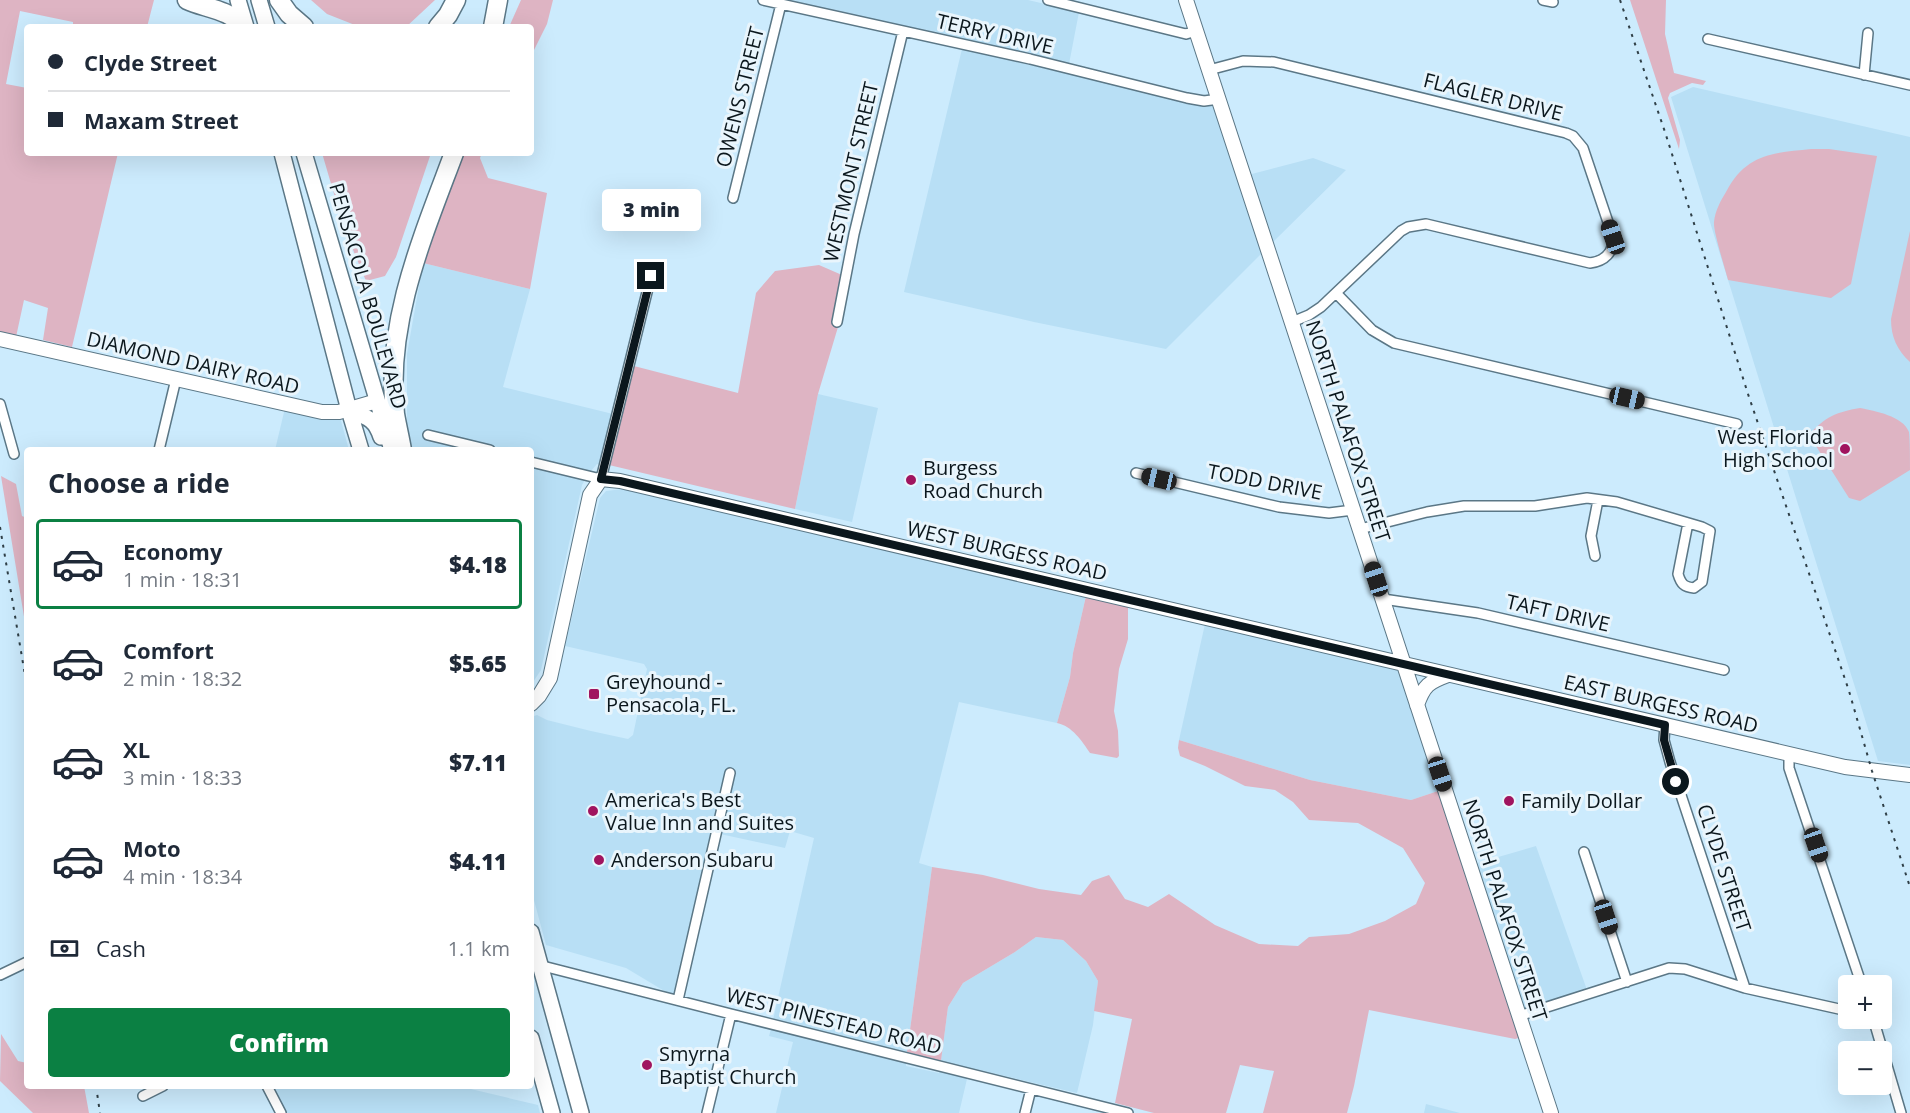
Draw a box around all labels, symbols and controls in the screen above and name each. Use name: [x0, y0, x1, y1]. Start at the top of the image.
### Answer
street label: TERRY DRIVE: [934, 7, 1056, 60]
street label: OWENS STREET: [709, 24, 770, 170]
text: Clyde Street: [84, 47, 217, 77]
street label: FLAGLER DRIVE: [1421, 66, 1566, 127]
street label: WESTMONT STREET: [817, 79, 884, 265]
text: Maxam Street: [84, 105, 239, 135]
street label: PENSACOLA BOULEVARD: [323, 180, 414, 412]
callout: 3 min: [602, 189, 700, 231]
text: 3 min: [623, 196, 680, 223]
car: [1599, 217, 1627, 257]
route end: [637, 262, 664, 289]
street label: NORTH PALAFOX STREET: [1300, 316, 1397, 545]
street label: DIAMOND DAIRY ROAD: [84, 325, 302, 400]
car: [1607, 385, 1647, 411]
place label: West Florida High School: [1717, 423, 1833, 473]
marker: West Florida High School: [1838, 442, 1852, 456]
place label: Burgess Road Church: [923, 454, 1043, 504]
street label: TODD DRIVE: [1205, 457, 1325, 506]
text: Choose a ride: [48, 464, 230, 501]
car: [1139, 466, 1179, 492]
marker: Burgess Road Church: [904, 473, 918, 487]
street label: WEST BURGESS ROAD: [904, 514, 1110, 587]
text: Economy: [123, 536, 222, 566]
icon: car: [51, 537, 105, 591]
text: $4.18: [449, 549, 507, 579]
car: [1362, 559, 1390, 599]
text: 1 min · 18:31: [123, 566, 242, 593]
street label: TAFT DRIVE: [1504, 587, 1613, 638]
text: Comfort: [123, 635, 214, 665]
icon: car: [51, 636, 105, 690]
text: $5.65: [449, 648, 507, 678]
text: 2 min · 18:32: [123, 665, 242, 692]
place label: Greyhound - Pensacola, FL.: [606, 668, 736, 718]
street label: EAST BURGESS ROAD: [1561, 668, 1761, 739]
marker: Greyhound - Pensacola, FL.: [587, 687, 601, 701]
text: XL: [123, 734, 150, 764]
icon: car: [51, 735, 105, 789]
text: $7.11: [449, 747, 507, 777]
car: [1426, 754, 1454, 794]
text: 3 min · 18:33: [123, 764, 242, 791]
route start: [1662, 768, 1689, 795]
place label: America's Best Value Inn and Suites: [605, 786, 794, 836]
place label: Family Dollar: [1521, 787, 1642, 814]
marker: Family Dollar: [1502, 794, 1516, 808]
street label: NORTH PALAFOX STREET: [1457, 795, 1554, 1024]
street label: CLYDE STREET: [1691, 801, 1758, 935]
marker: America's Best Value Inn and Suites: [586, 804, 600, 818]
car: [1802, 825, 1830, 865]
text: Moto: [123, 833, 181, 863]
icon: car: [51, 834, 105, 888]
text: $4.11: [449, 846, 507, 876]
place label: Anderson Subaru: [611, 846, 774, 873]
marker: Anderson Subaru: [592, 853, 606, 867]
text: 4 min · 18:34: [123, 863, 242, 890]
car: [1592, 897, 1620, 937]
icon: cash: [48, 932, 81, 965]
text: Cash: [96, 933, 146, 963]
text: 1.1 km: [448, 935, 510, 962]
map controls: [1838, 975, 1892, 1095]
button: +: [1838, 975, 1892, 1029]
street label: WEST PINESTEAD ROAD: [724, 981, 945, 1060]
button: Confirm: [48, 1008, 510, 1077]
place label: Smyrna Baptist Church: [659, 1040, 796, 1090]
button: −: [1838, 1041, 1892, 1095]
marker: Smyrna Baptist Church: [640, 1058, 654, 1072]

